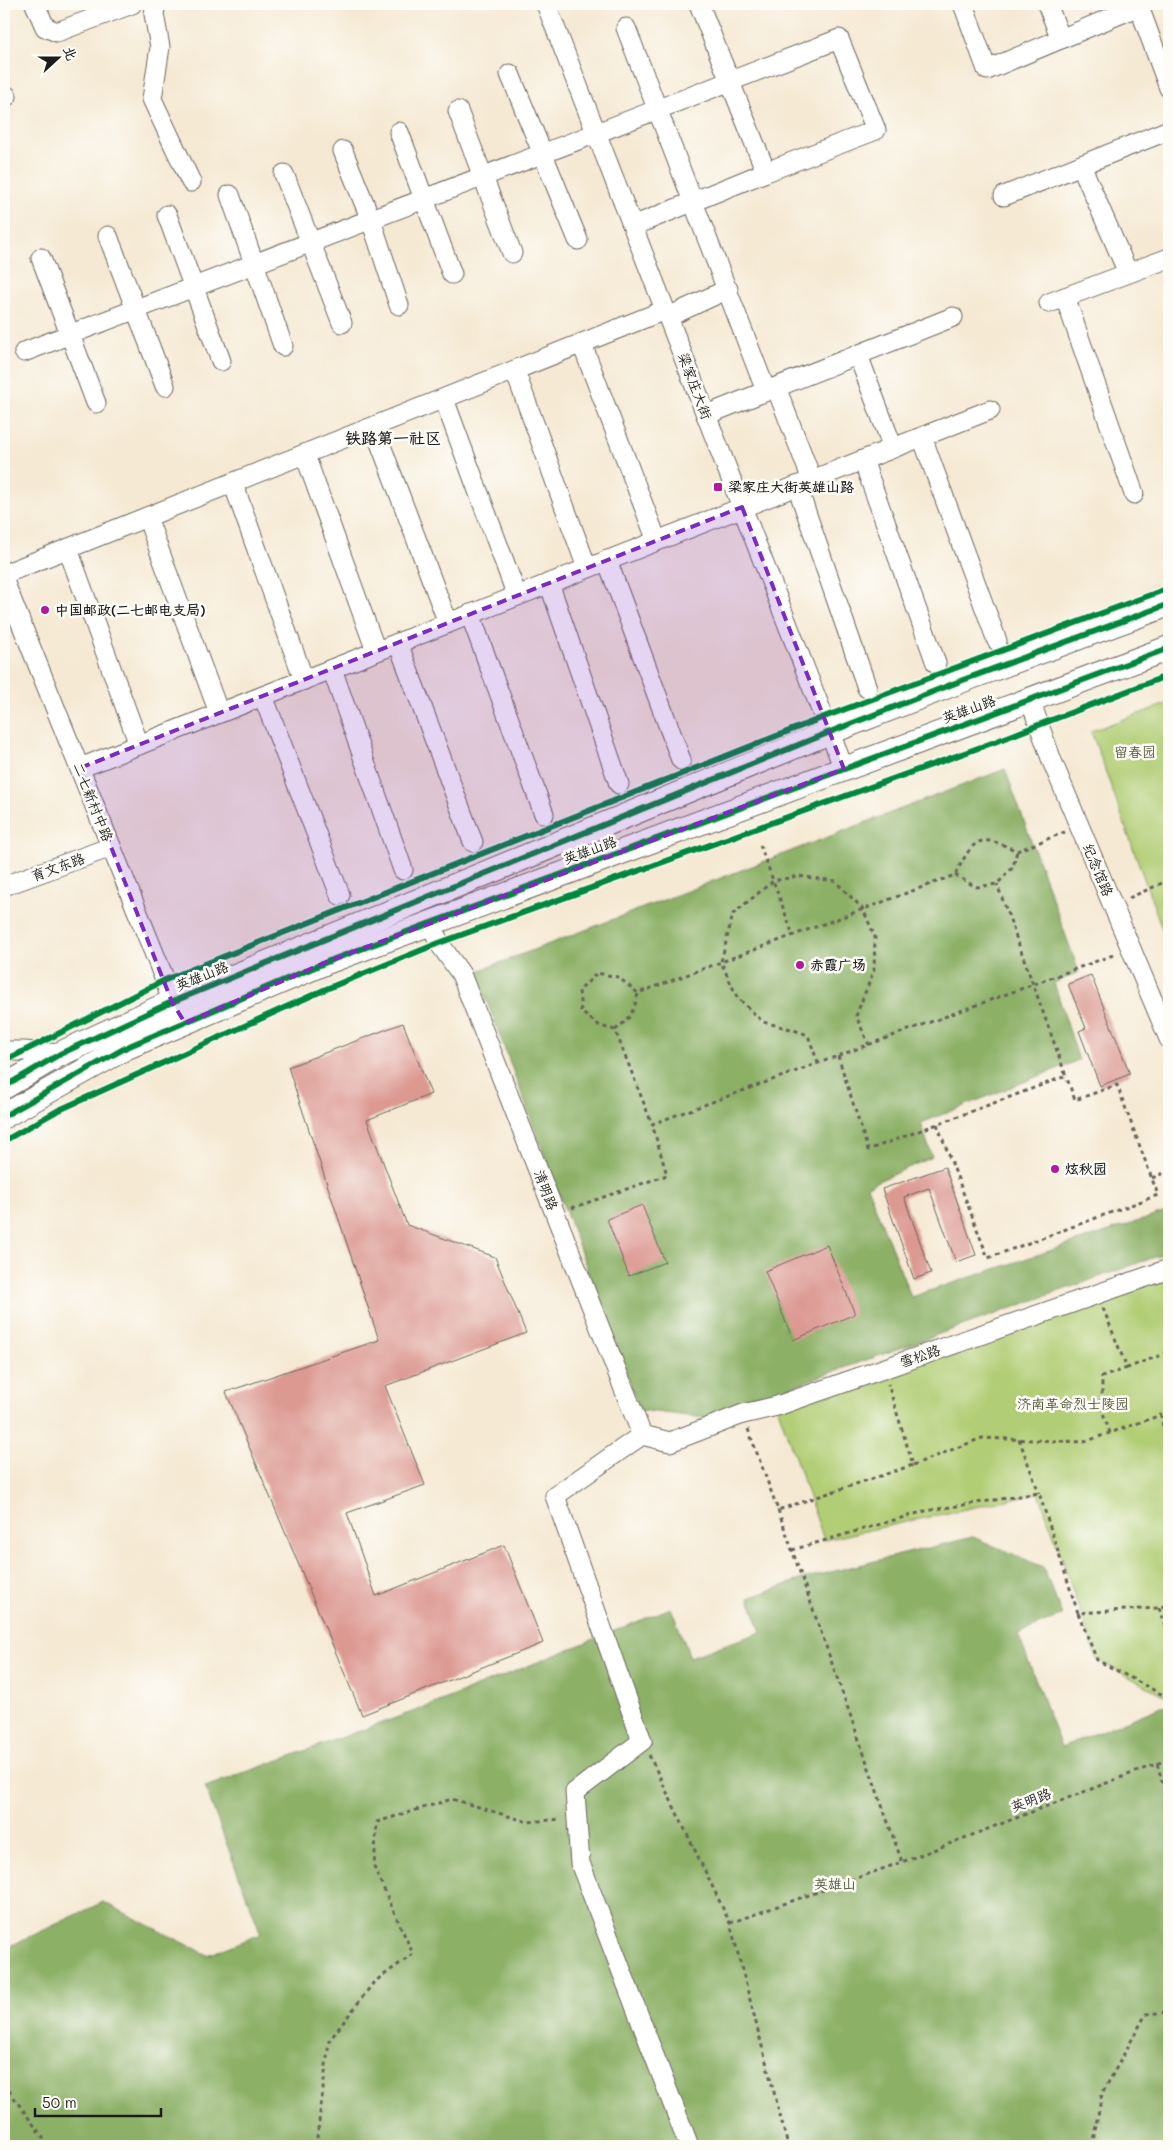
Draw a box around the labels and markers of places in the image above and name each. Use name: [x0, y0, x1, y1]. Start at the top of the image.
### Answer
place label: 梁家庄大街英雄山路: [728, 477, 854, 496]
marker: 梁家庄大街英雄山路: [712, 481, 724, 493]
place label: 中国邮政(二七邮电支局): [55, 600, 206, 619]
marker: 中国邮政(二七邮电支局): [39, 604, 51, 616]
place label: 赤霞广场: [810, 955, 866, 974]
marker: 赤霞广场: [794, 959, 806, 971]
place label: 炫秋园: [1065, 1159, 1107, 1178]
marker: 炫秋园: [1049, 1163, 1061, 1175]

